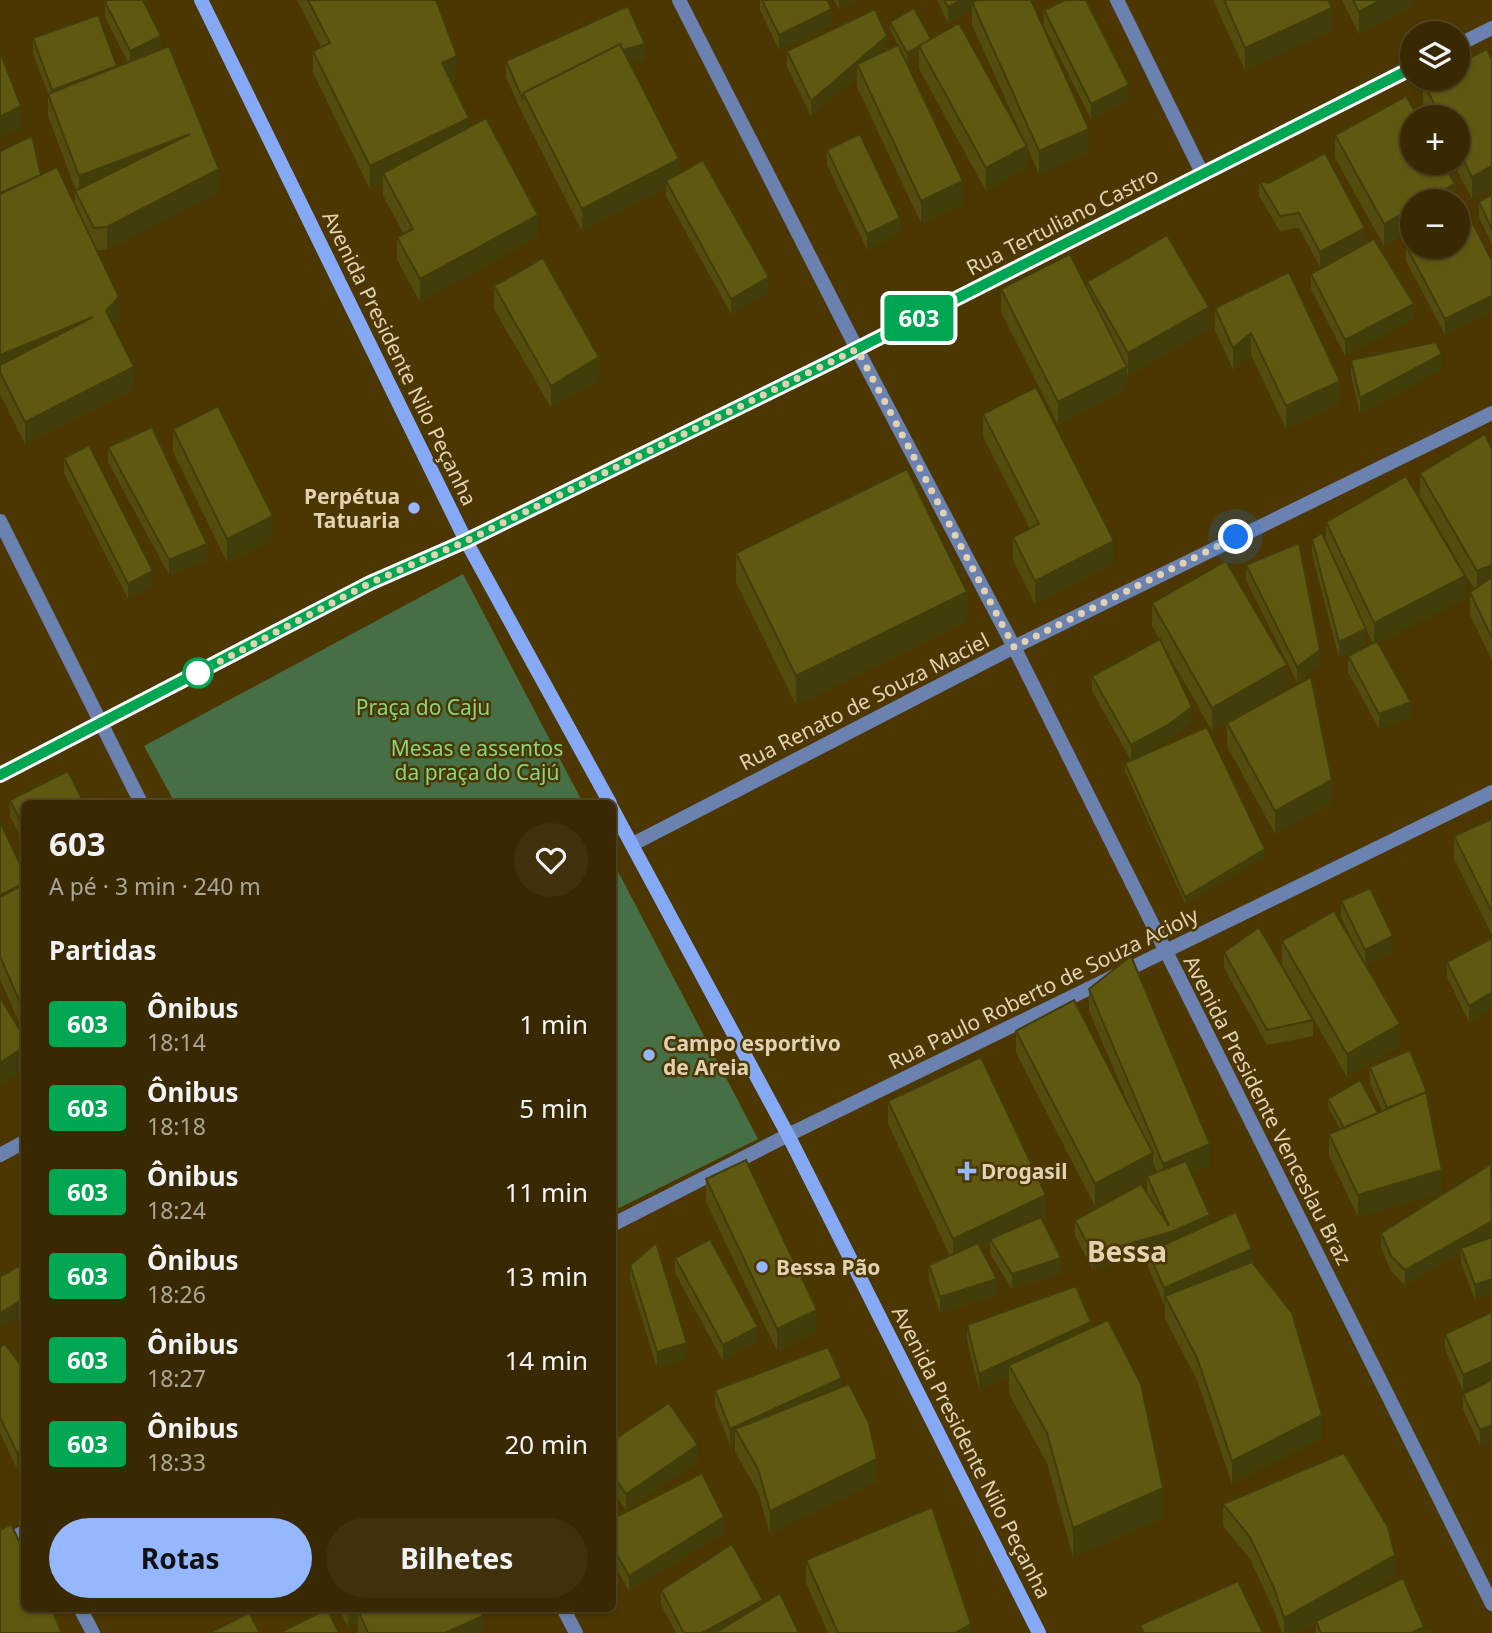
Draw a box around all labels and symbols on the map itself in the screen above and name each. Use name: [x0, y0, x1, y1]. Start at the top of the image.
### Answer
street label: Rua Tertuliano Castro: [961, 160, 1163, 282]
street label: Avenida Presidente Nilo Peçanha: [316, 206, 484, 510]
line badge: 603: [879, 295, 959, 341]
place label: Perpétua Tatuaria: [304, 482, 400, 534]
marker: Perpétua Tatuaria: [406, 500, 422, 516]
your location: [1218, 519, 1253, 554]
street label: Rua Renato de Souza Maciel: [734, 626, 994, 776]
unlabelled marker: [183, 658, 213, 688]
park label: Praça do Caju: [356, 693, 490, 721]
park label: Mesas e assentos da praça do Cajú: [391, 734, 563, 786]
street label: Rua Paulo Roberto de Souza Acioly: [883, 900, 1203, 1075]
street label: Avenida Presidente Venceslau Braz: [1178, 951, 1359, 1270]
place label: Campo esportivo de Areia: [663, 1029, 841, 1081]
marker: Campo esportivo de Areia: [641, 1047, 657, 1063]
place label: Drogasil: [981, 1157, 1067, 1185]
marker: Drogasil: [959, 1163, 975, 1179]
district label: Bessa: [1087, 1232, 1167, 1270]
place label: Bessa Pão: [776, 1253, 880, 1281]
marker: Bessa Pão: [754, 1259, 770, 1275]
street label: Avenida Presidente Nilo Peçanha: [886, 1301, 1058, 1603]

